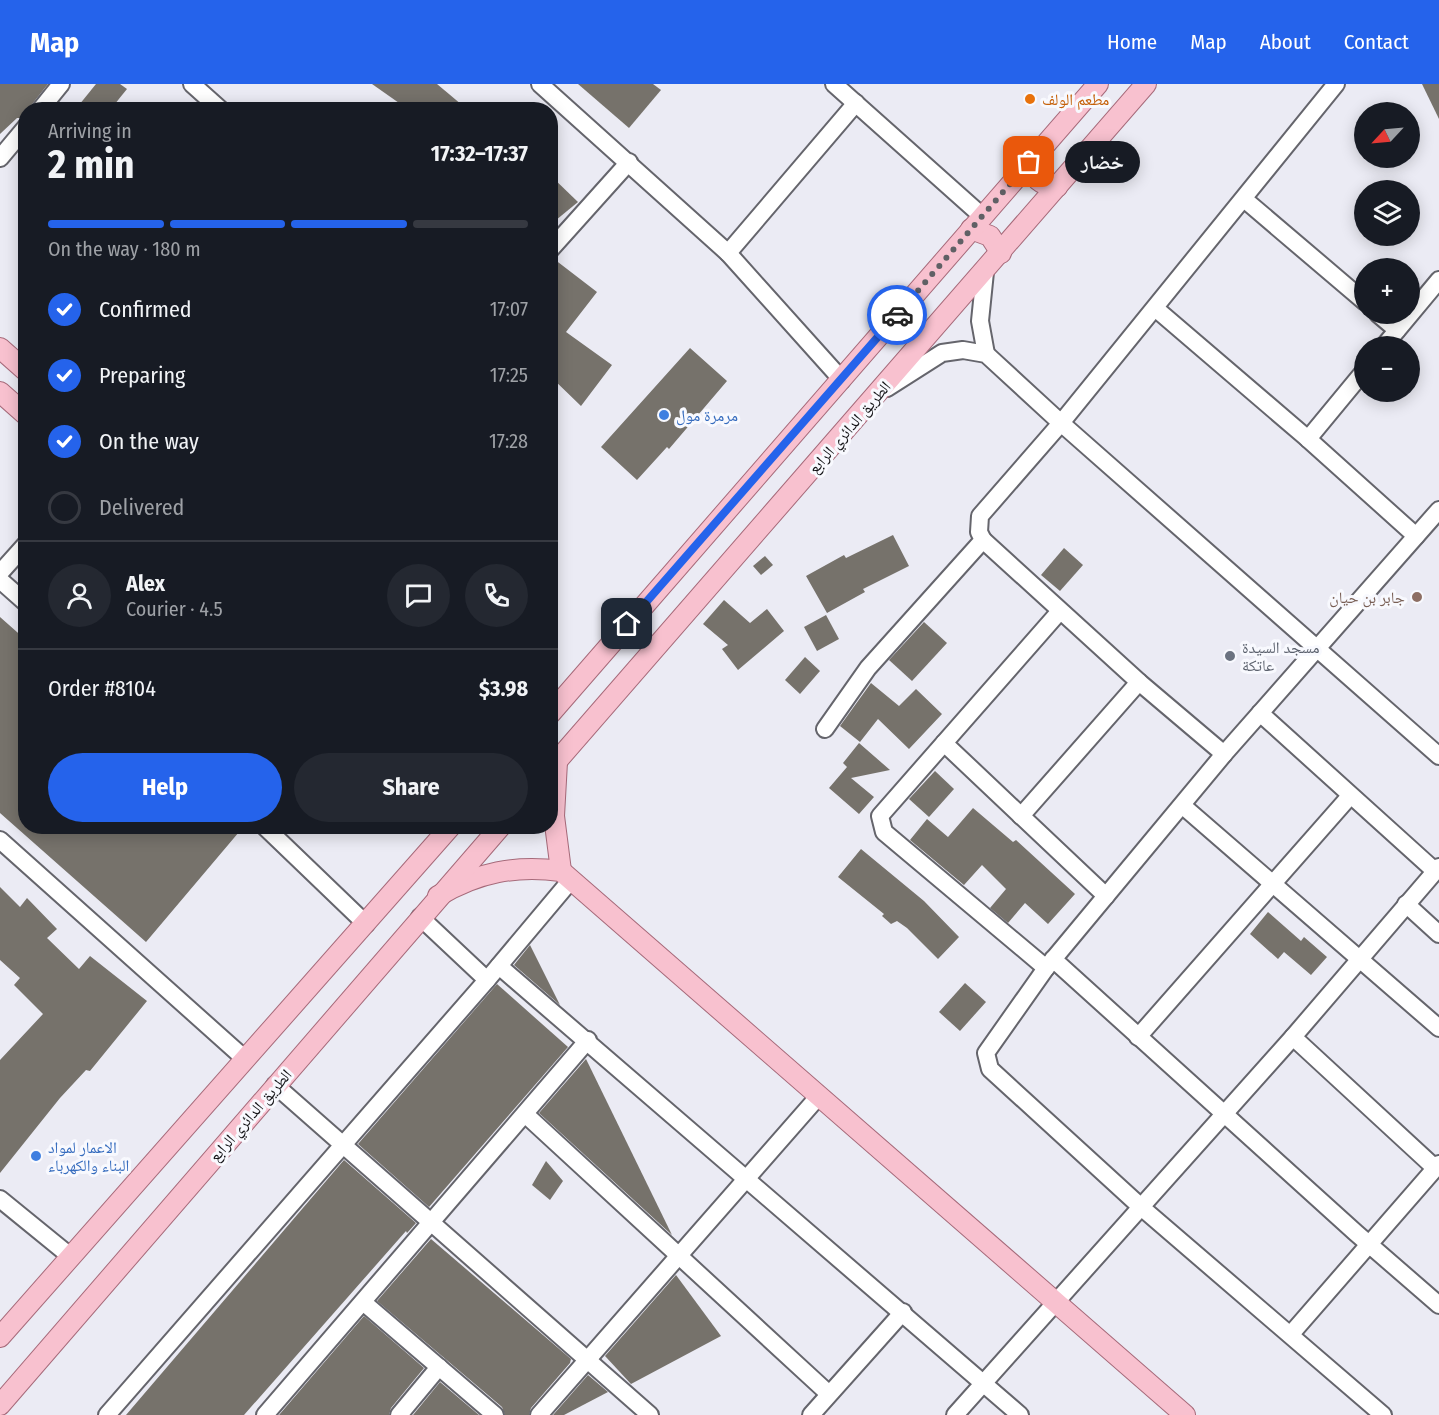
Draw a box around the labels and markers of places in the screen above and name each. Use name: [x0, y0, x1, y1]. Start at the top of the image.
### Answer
place label: مطعم الولف: [1042, 90, 1109, 110]
marker: مطعم الولف: [1023, 92, 1037, 106]
pin: [1003, 136, 1054, 187]
callout: خضار: [1065, 141, 1140, 183]
place label: مرمرة مول: [676, 406, 738, 426]
marker: مرمرة مول: [657, 408, 671, 422]
place label: جابر بن حيان: [1329, 588, 1405, 608]
marker: جابر بن حيان: [1410, 590, 1424, 604]
pin: [601, 598, 652, 649]
place label: مسجد السيدة عاتكة: [1242, 638, 1320, 675]
marker: مسجد السيدة عاتكة: [1223, 649, 1237, 663]
place label: الاعمار لمواد البناء والكهرباء: [48, 1138, 129, 1175]
marker: الاعمار لمواد البناء والكهرباء: [29, 1149, 43, 1163]

